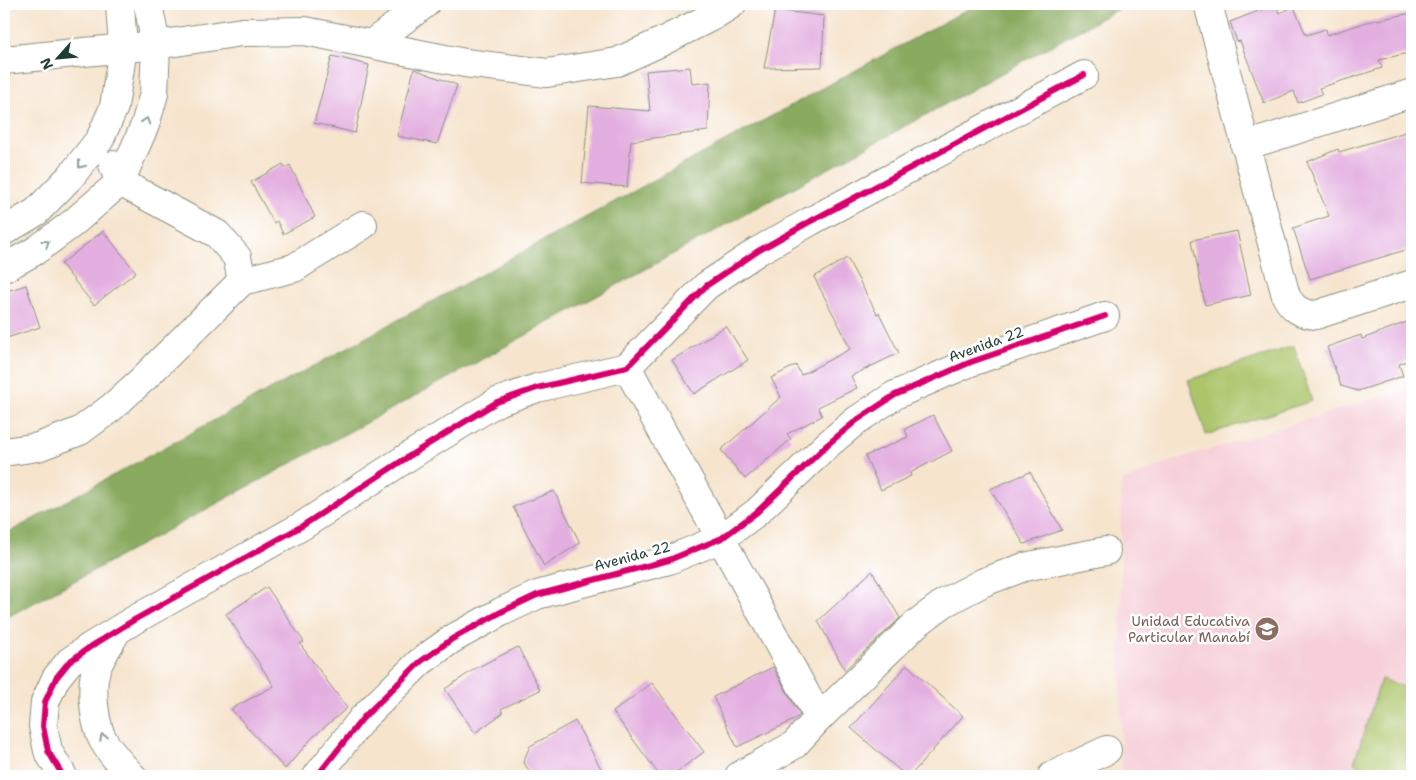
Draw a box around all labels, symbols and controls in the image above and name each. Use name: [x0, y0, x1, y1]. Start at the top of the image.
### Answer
north arrow: [32, 32, 82, 82]
text: N: [36, 55, 57, 73]
one-way arrow: [140, 118, 150, 126]
one-way arrow: [77, 159, 86, 168]
one-way arrow: [40, 240, 50, 249]
street label: Avenida 22: [946, 322, 1026, 366]
street label: Avenida 22: [592, 537, 672, 575]
place label: Unidad Educativa Particular Manabí: [1128, 612, 1250, 646]
school or university icon: Unidad Educativa Particular Manabí: [1254, 616, 1280, 642]
one-way arrow: [99, 733, 110, 742]

